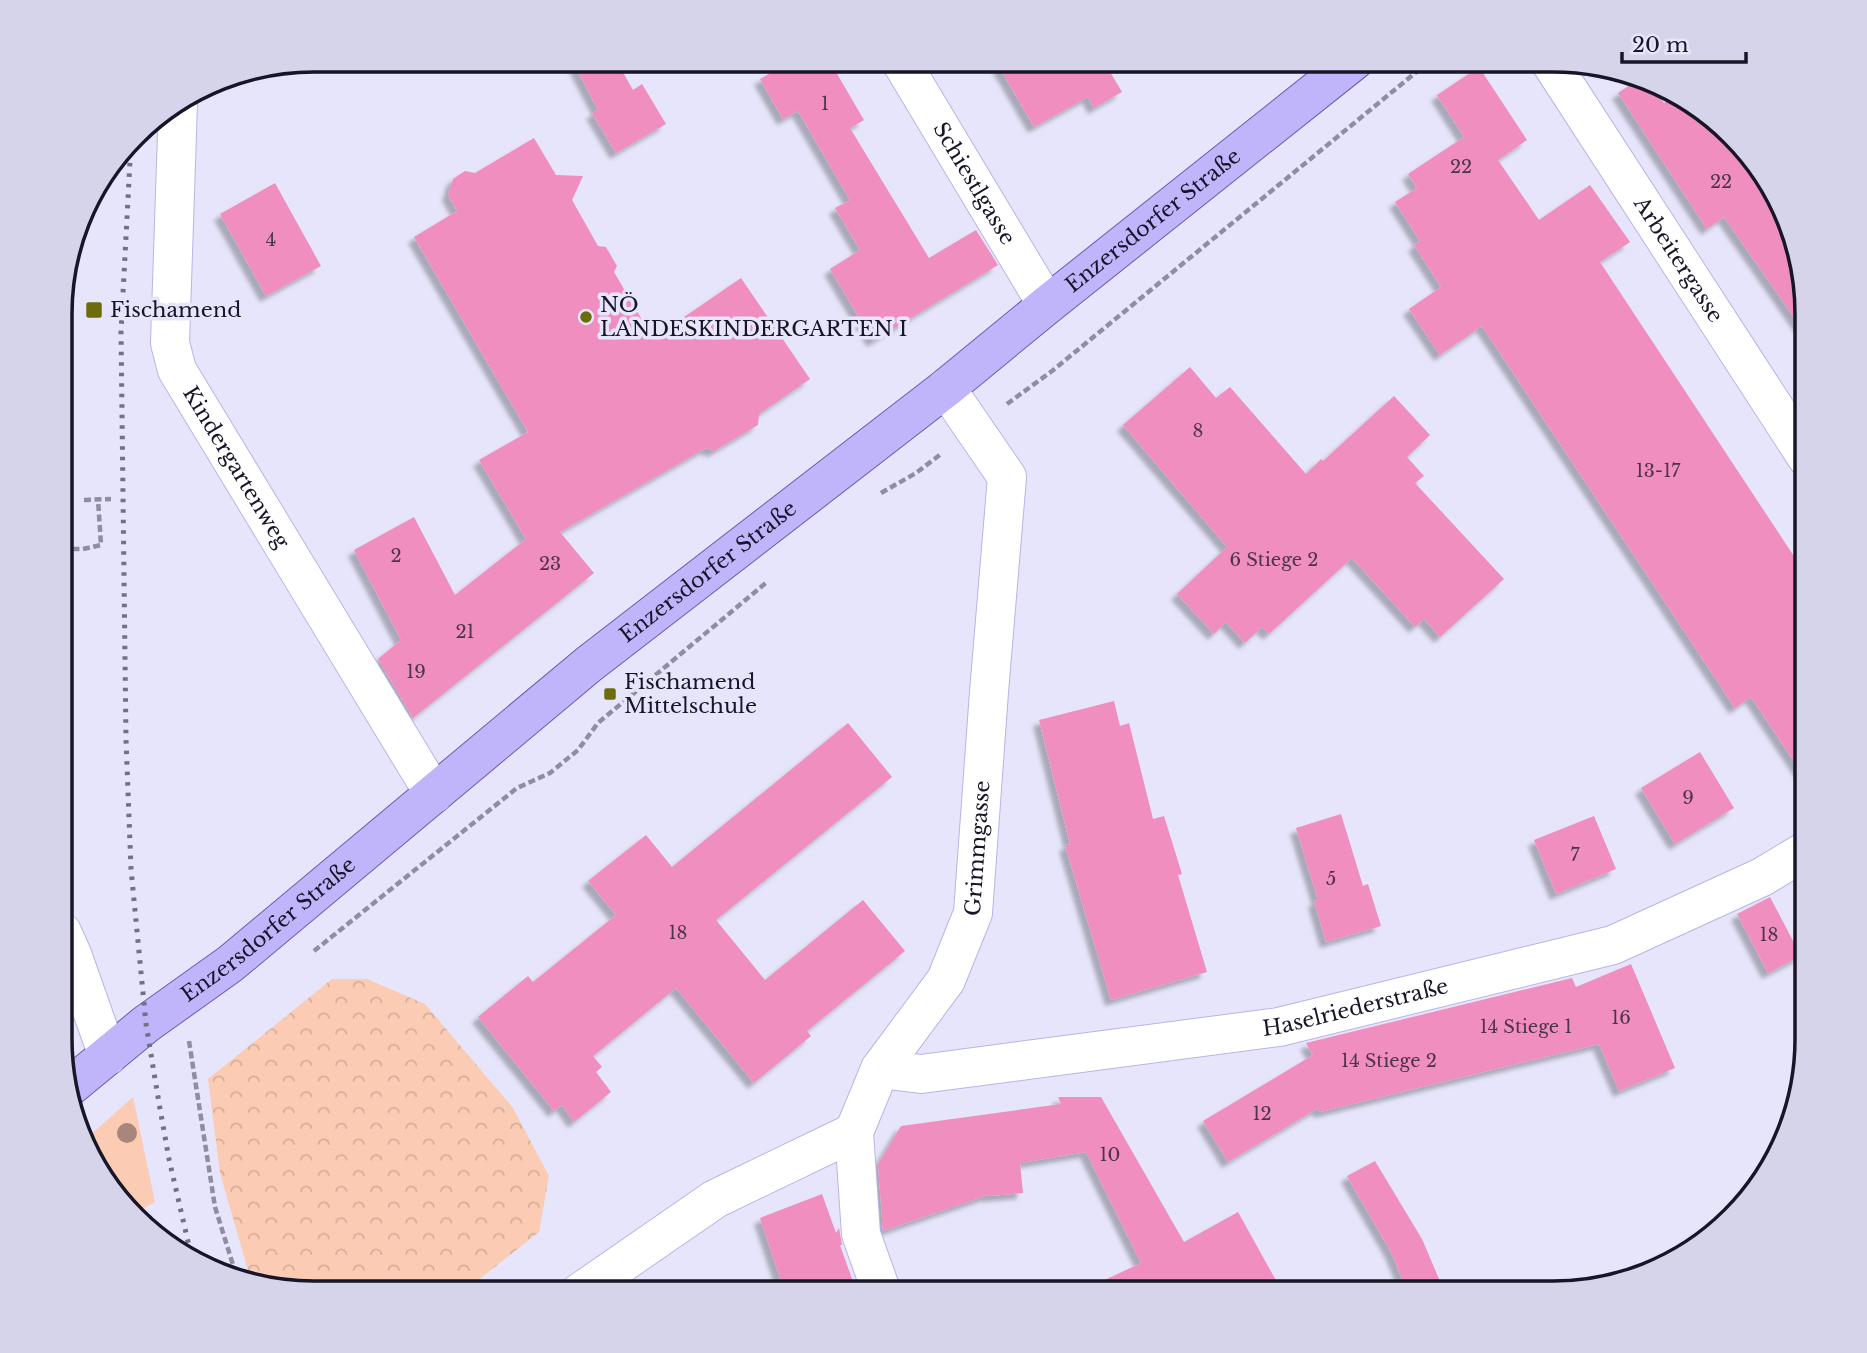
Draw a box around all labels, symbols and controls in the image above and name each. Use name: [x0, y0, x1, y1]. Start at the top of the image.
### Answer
scale bar: [1622, 21, 1746, 65]
text: 20 m: [1632, 32, 1689, 58]
house number: 1: [821, 93, 829, 115]
street label: Schiestlgasse: [927, 118, 1021, 249]
street label: Enzersdorfer Straße: [1060, 143, 1246, 298]
house number: 22: [1450, 156, 1472, 178]
house number: 22: [1710, 171, 1732, 193]
street label: Arbeitergasse: [1628, 191, 1729, 327]
house number: 4: [266, 229, 276, 251]
place label: NÖ LANDESKINDERGARTEN I: [600, 292, 907, 342]
place label: Fischamend: [110, 297, 241, 323]
marker: Fischamend: [84, 300, 104, 320]
marker: NÖ LANDESKINDERGARTEN I: [578, 309, 594, 325]
street label: Kindergartenweg: [177, 382, 295, 554]
house number: 8: [1193, 420, 1203, 442]
house number: 13-17: [1636, 460, 1681, 482]
street label: Enzersdorfer Straße: [615, 495, 802, 648]
house number: 2: [390, 545, 402, 567]
house number: 6 Stiege 2: [1230, 549, 1318, 571]
house number: 23: [539, 553, 561, 575]
house number: 21: [455, 621, 475, 643]
house number: 19: [406, 661, 426, 683]
place label: Fischamend Mittelschule: [624, 669, 757, 719]
marker: Fischamend Mittelschule: [602, 686, 618, 702]
street label: Grimmgasse: [960, 779, 996, 917]
house number: 9: [1682, 787, 1694, 809]
house number: 7: [1570, 844, 1580, 866]
street label: Enzersdorfer Straße: [176, 852, 361, 1008]
house number: 5: [1326, 868, 1336, 890]
house number: 18: [669, 922, 687, 944]
house number: 18: [1760, 924, 1778, 946]
street label: Haselriederstraße: [1261, 973, 1451, 1042]
house number: 16: [1611, 1007, 1631, 1029]
house number: 14 Stiege 1: [1480, 1016, 1572, 1038]
house number: 14 Stiege 2: [1341, 1050, 1437, 1072]
house number: 12: [1252, 1103, 1272, 1125]
house number: 10: [1100, 1144, 1120, 1166]

